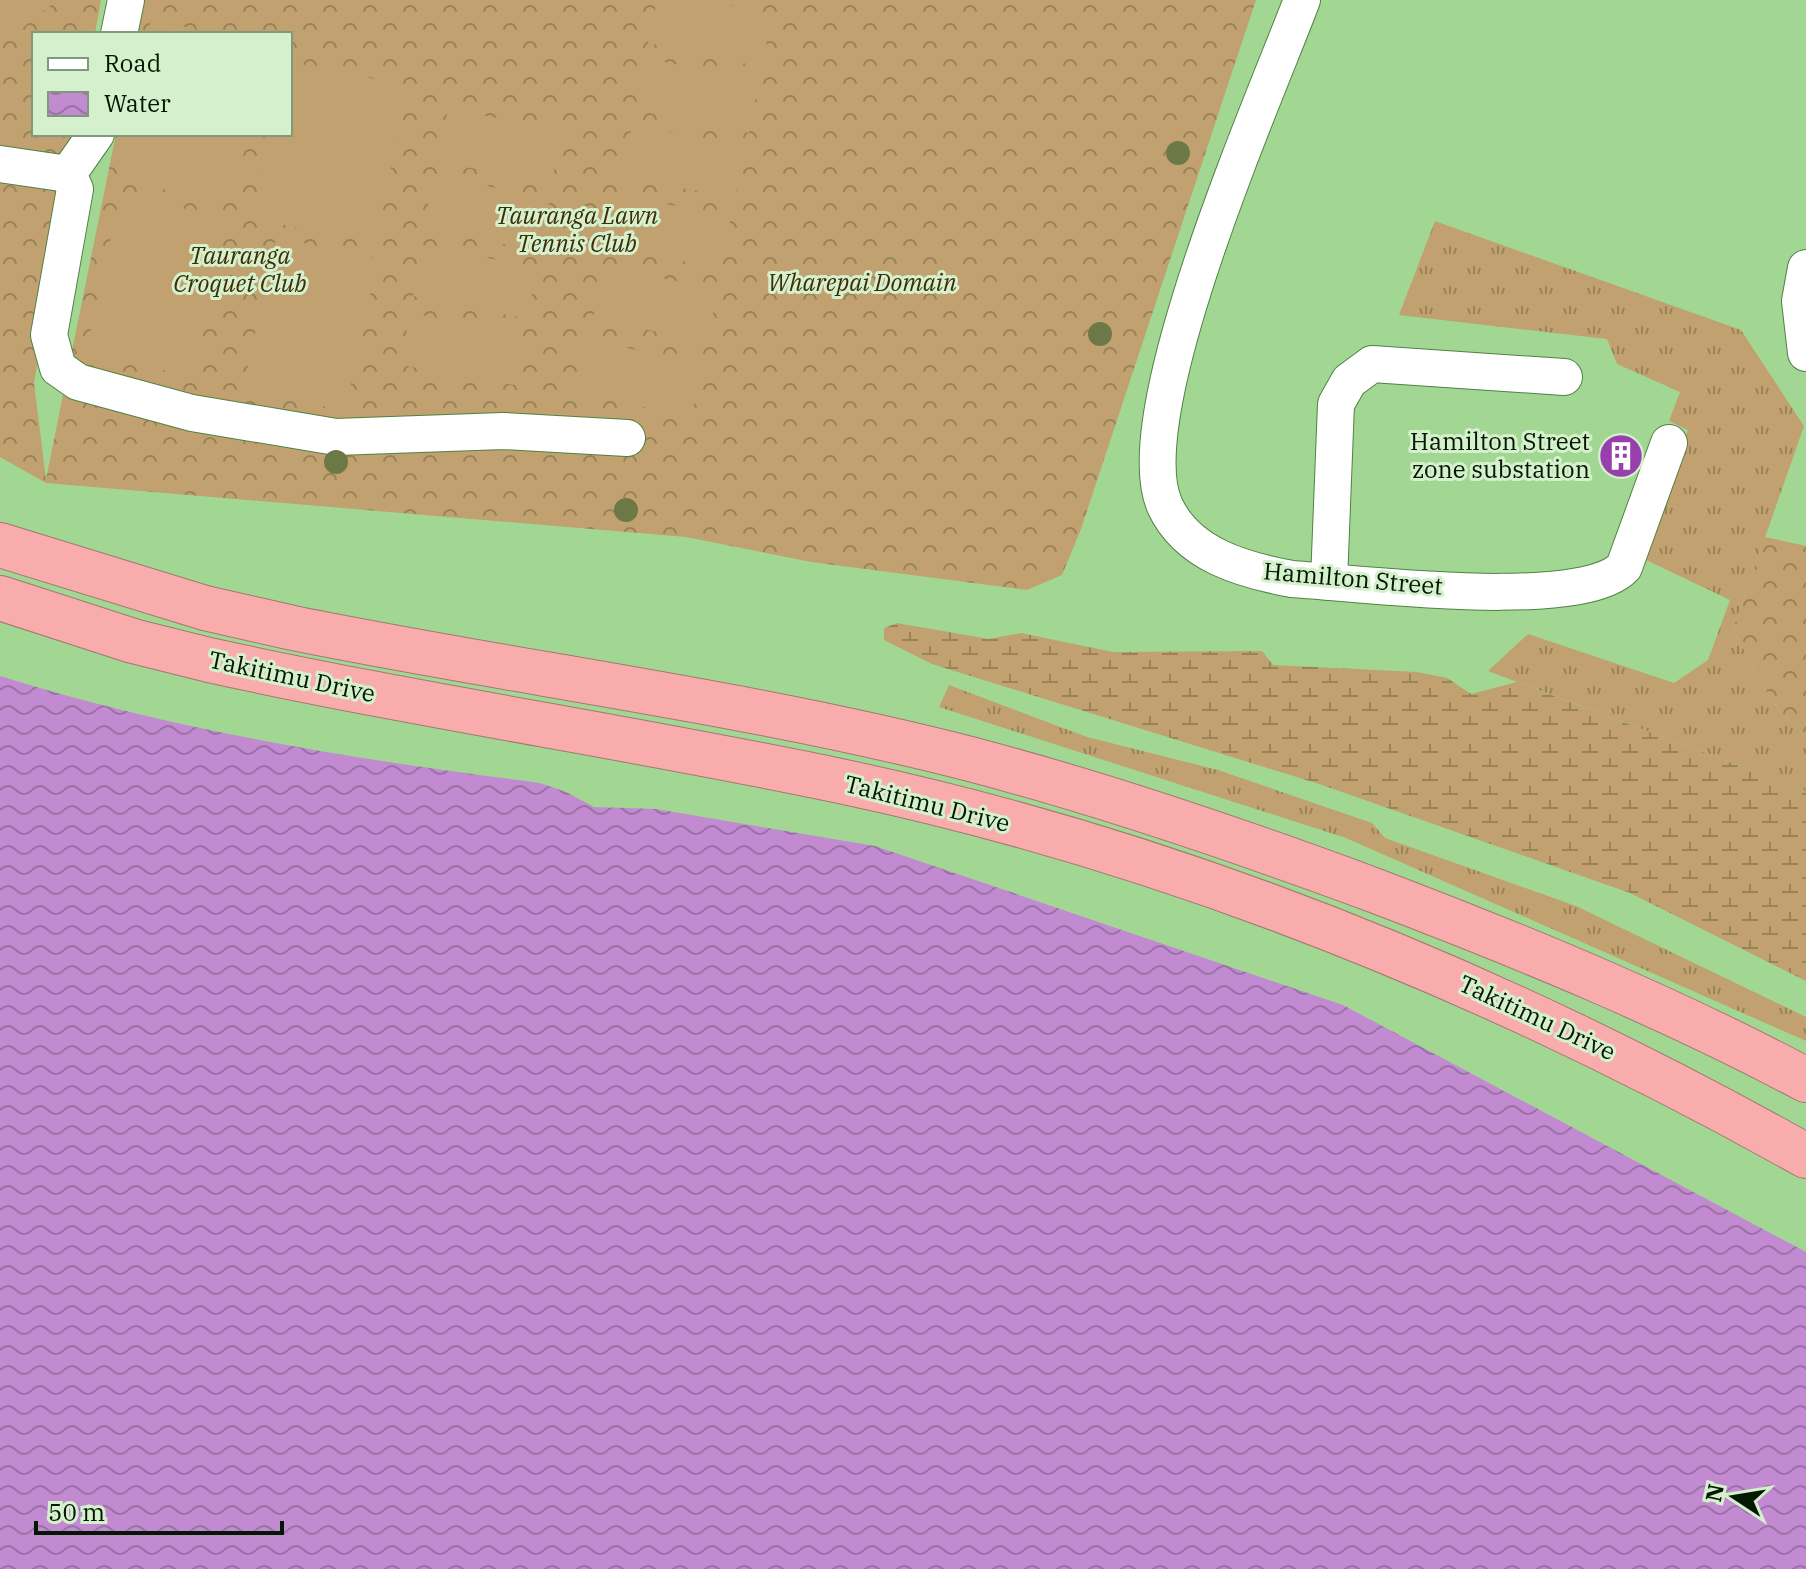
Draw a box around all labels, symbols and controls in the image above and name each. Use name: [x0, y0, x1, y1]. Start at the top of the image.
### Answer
legend: [32, 32, 292, 136]
text: Road: [104, 47, 161, 79]
text: Water: [104, 87, 171, 119]
park label: Tauranga Lawn Tennis Club: [496, 199, 659, 259]
park label: Tauranga Croquet Club: [173, 239, 307, 299]
park label: Wharepai Domain: [767, 266, 957, 298]
place label: Hamilton Street zone substation: [1410, 425, 1590, 485]
building icon: Hamilton Street zone substation: [1597, 432, 1645, 480]
street label: Hamilton Street: [1262, 554, 1444, 602]
street label: Takitimu Drive: [206, 643, 378, 709]
street label: Takitimu Drive: [841, 767, 1013, 839]
street label: Takitimu Drive: [1454, 967, 1621, 1067]
north arrow: [1694, 1457, 1774, 1537]
text: N: [1698, 1481, 1730, 1504]
scale bar: [36, 1485, 282, 1535]
text: 50 m: [48, 1496, 105, 1528]

